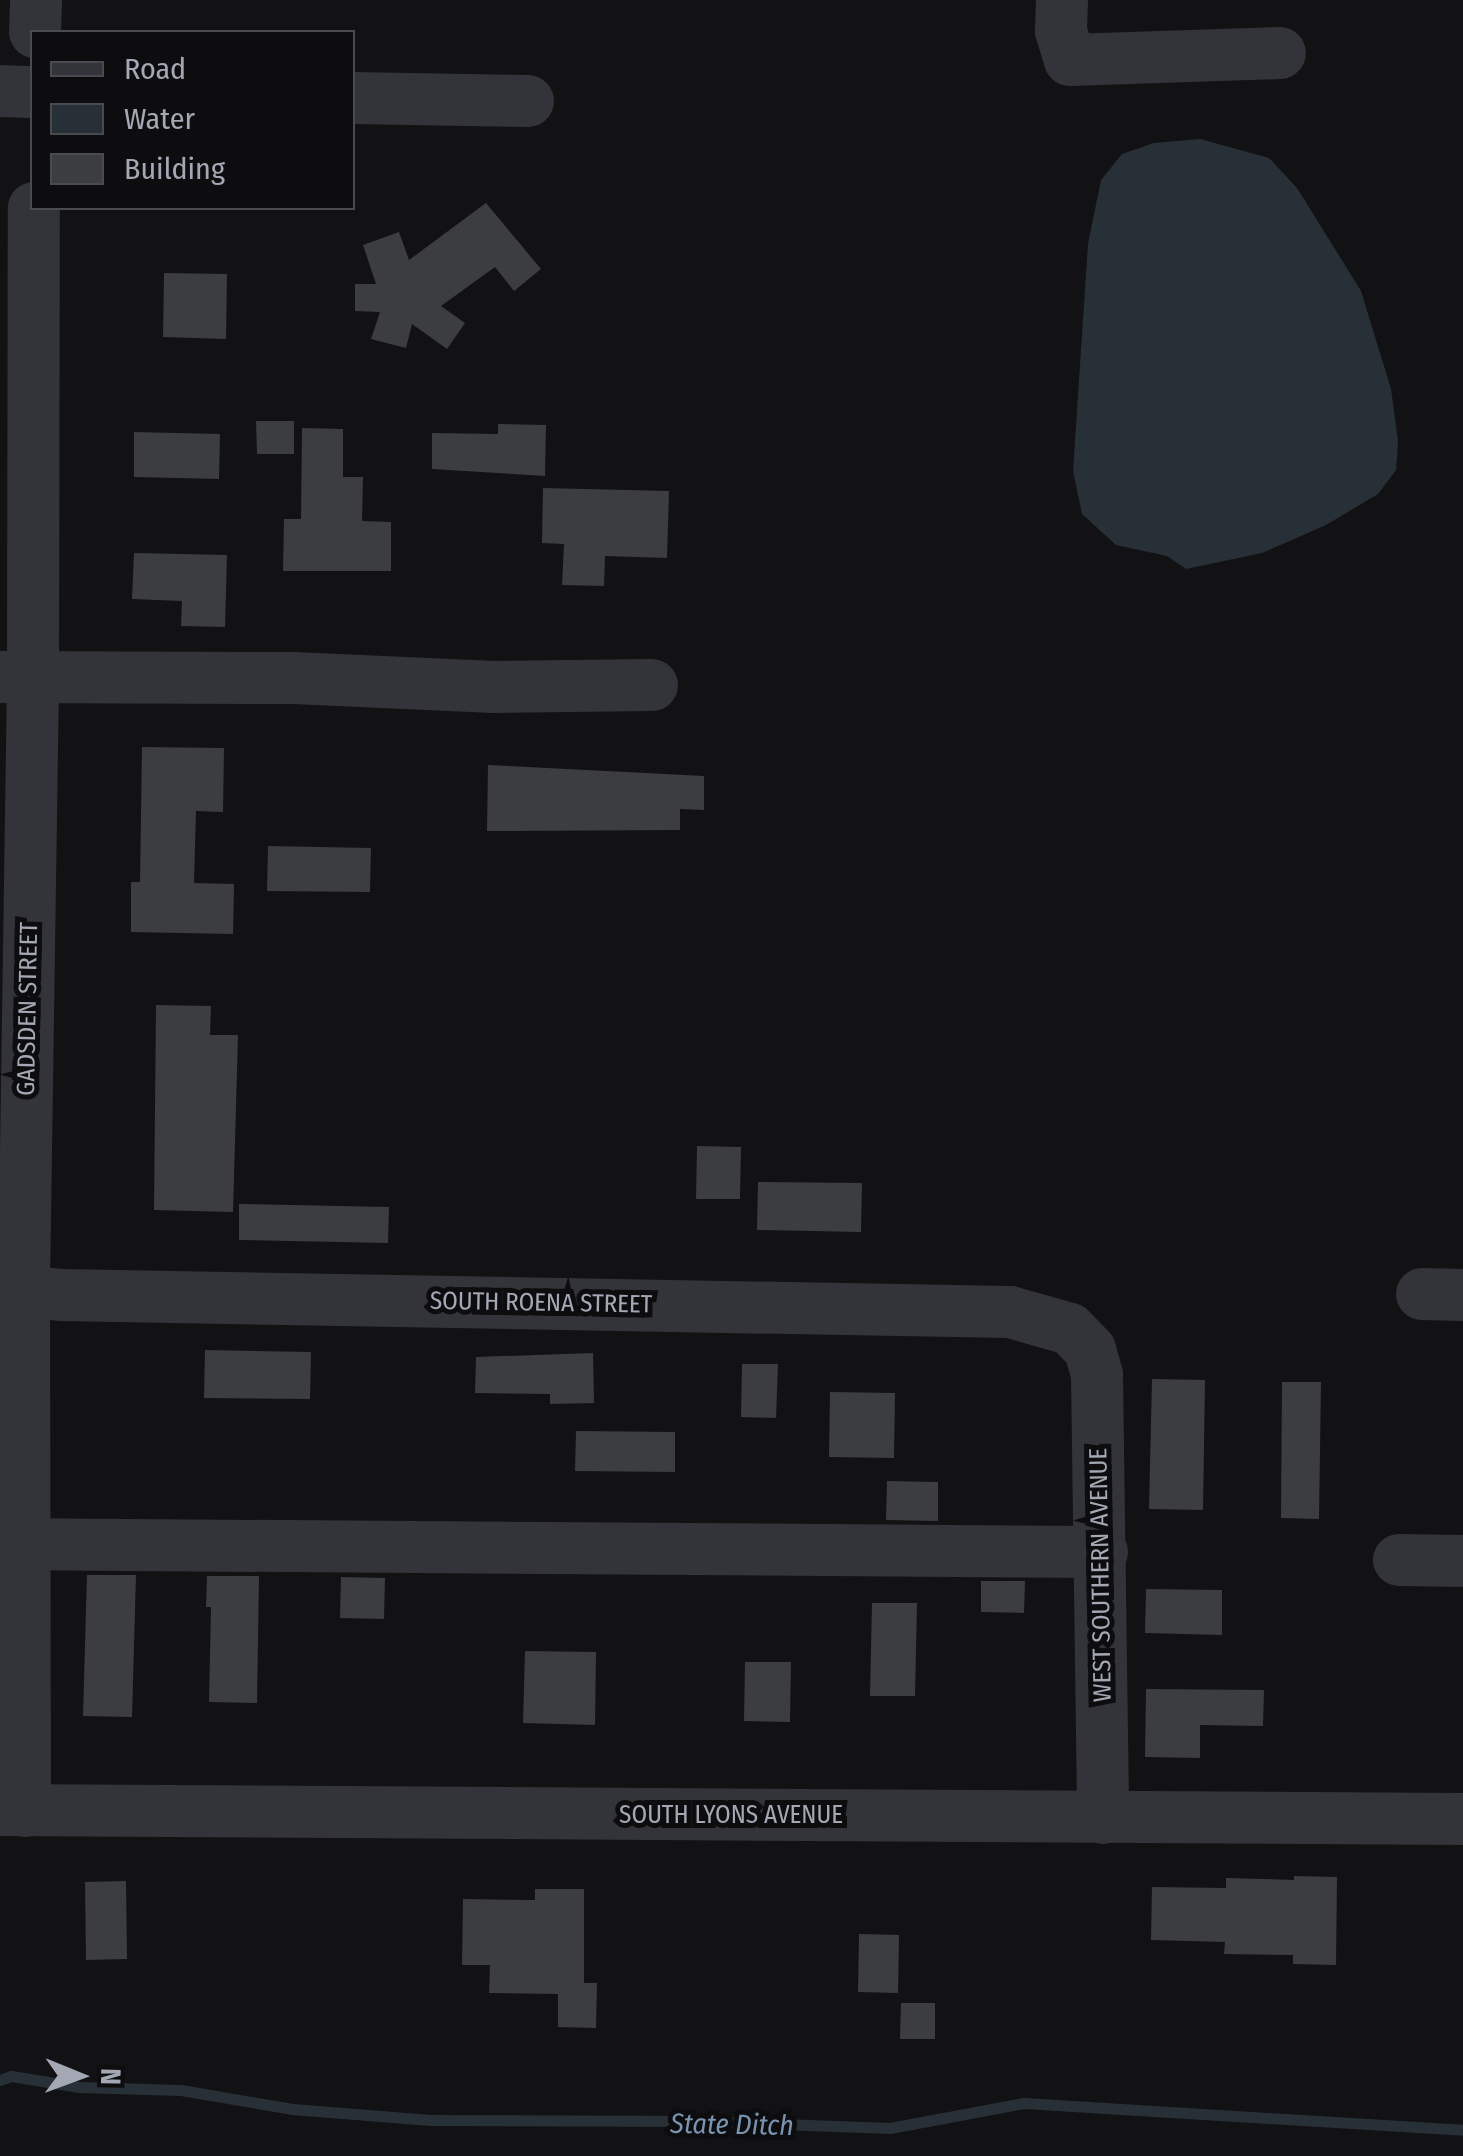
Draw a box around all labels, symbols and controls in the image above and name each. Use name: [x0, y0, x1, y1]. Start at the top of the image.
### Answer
legend: [30, 30, 355, 210]
text: Road: [124, 51, 186, 87]
text: Water: [124, 101, 195, 137]
text: Building: [124, 151, 225, 187]
street label: GADSDEN STREET: [11, 922, 45, 1096]
street label: SOUTH ROENA STREET: [430, 1286, 652, 1320]
street label: WEST SOUTHERN AVENUE: [1084, 1448, 1118, 1702]
street label: SOUTH LYONS AVENUE: [619, 1800, 843, 1830]
north arrow: [30, 2026, 130, 2126]
text: N: [94, 2068, 127, 2085]
water label: State Ditch: [670, 2107, 794, 2143]

